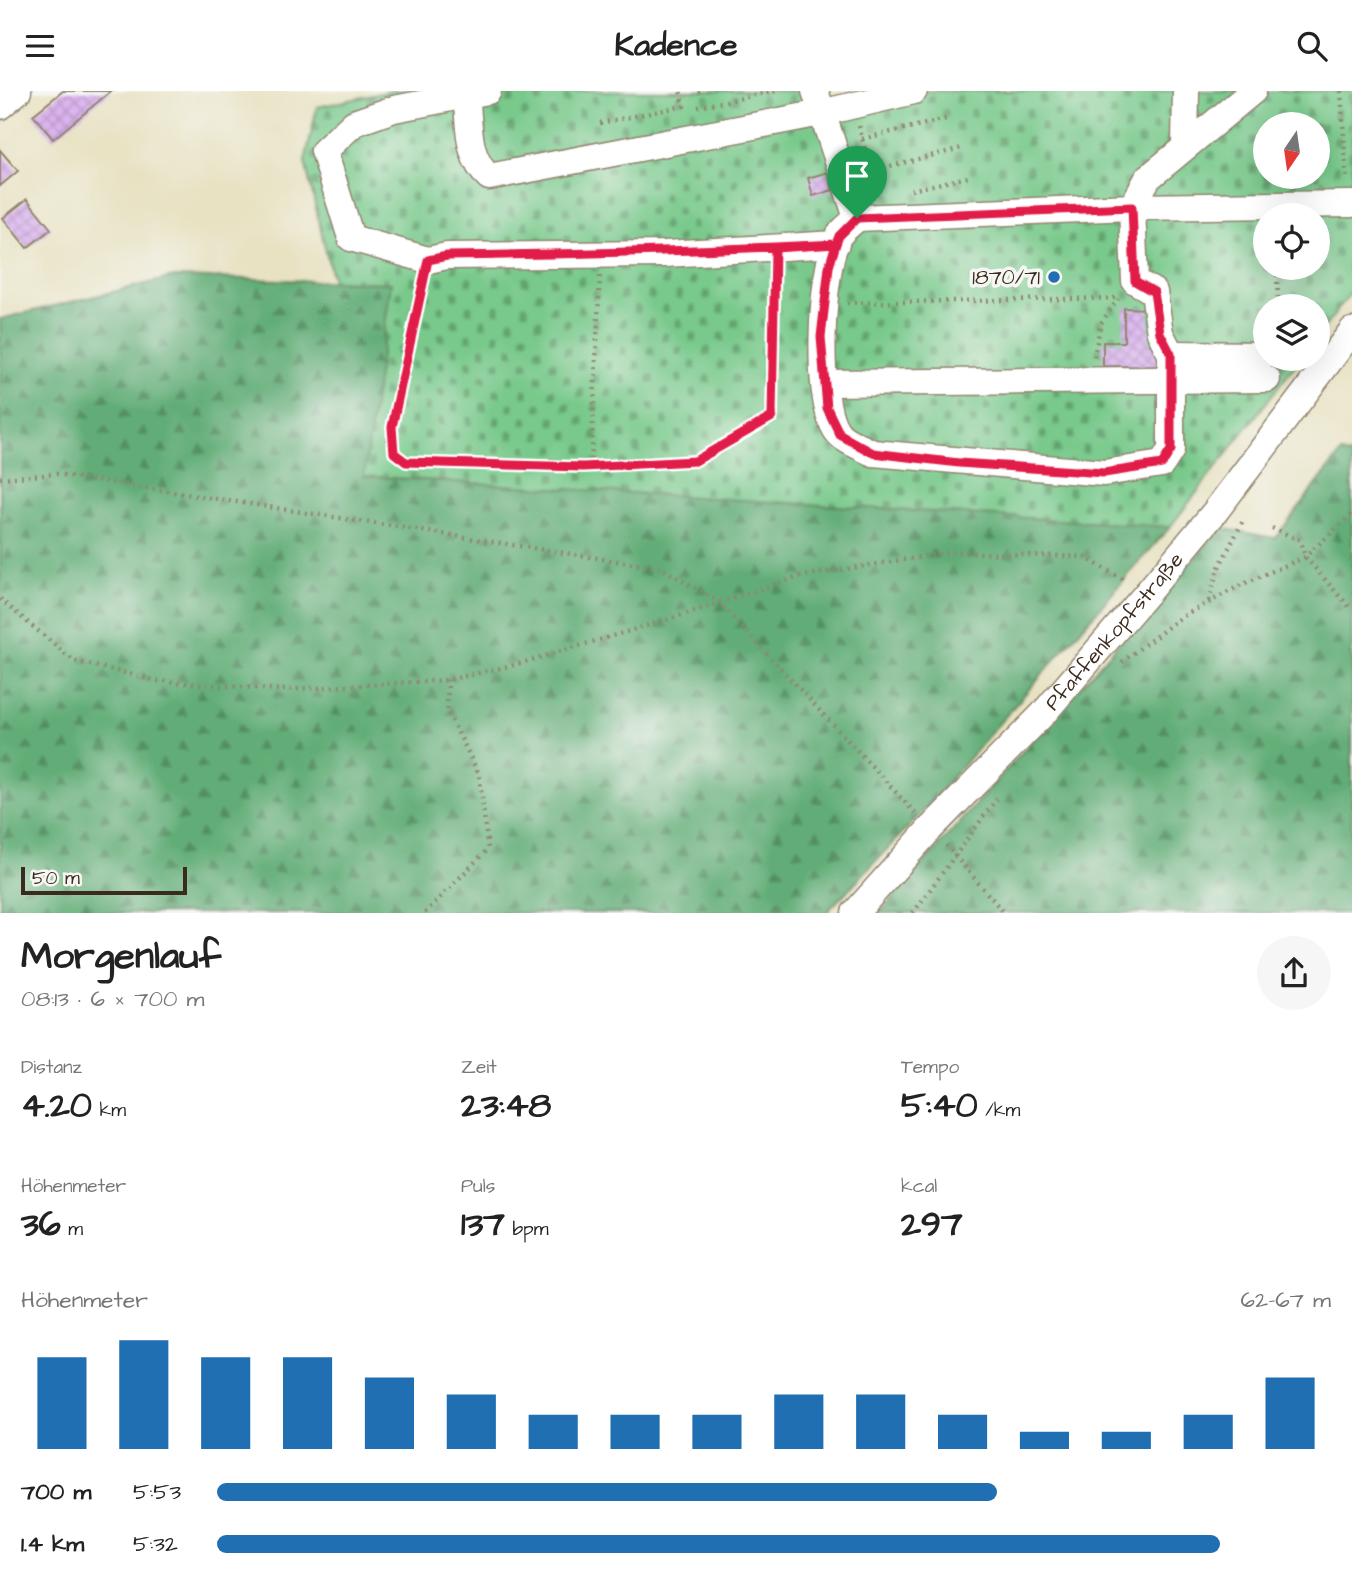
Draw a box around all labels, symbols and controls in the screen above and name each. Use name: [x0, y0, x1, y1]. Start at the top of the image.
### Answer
text: Kadence: [615, 23, 737, 68]
icon: menu: [21, 27, 59, 65]
icon: search: [1293, 27, 1331, 65]
north arrow: [1253, 112, 1330, 189]
map controls: [1253, 112, 1330, 371]
pin: [827, 146, 887, 218]
icon: arrive: [838, 157, 876, 195]
button: locate: [1253, 203, 1330, 280]
place label: 1870/71: [972, 263, 1040, 292]
marker: 1870/71: [1046, 269, 1062, 285]
button: layers: [1253, 294, 1330, 371]
street label: Pfaffenkopfstraße: [1038, 546, 1190, 716]
scale bar: [21, 864, 187, 896]
text: 50 m: [32, 865, 80, 892]
text: Morgenlauf: [21, 931, 221, 983]
button: share: [1257, 936, 1331, 1010]
text: 08:13 · 6 × 700 m: [21, 983, 205, 1015]
text: Distanz: [21, 1054, 82, 1081]
text: Zeit: [461, 1054, 497, 1081]
text: Tempo: [901, 1054, 959, 1081]
text: 4.20: [21, 1081, 92, 1130]
text: 23:48: [461, 1081, 551, 1130]
text: 5:40: [901, 1081, 978, 1130]
text: km: [92, 1097, 126, 1124]
text: /km: [978, 1097, 1020, 1124]
text: Höhenmeter: [21, 1173, 126, 1200]
text: Puls: [461, 1173, 495, 1200]
text: kcal: [901, 1173, 937, 1200]
text: 36: [21, 1200, 61, 1249]
text: 137: [461, 1200, 505, 1249]
text: 297: [901, 1200, 963, 1249]
text: m: [61, 1216, 83, 1243]
text: bpm: [505, 1216, 548, 1243]
text: Höhenmeter: [21, 1284, 148, 1316]
text: 62–67 m: [1241, 1284, 1331, 1316]
text: 700 m: [21, 1476, 91, 1508]
text: 5:53: [133, 1476, 181, 1508]
text: 1.4 km: [21, 1528, 84, 1560]
text: 5:32: [133, 1528, 178, 1560]

